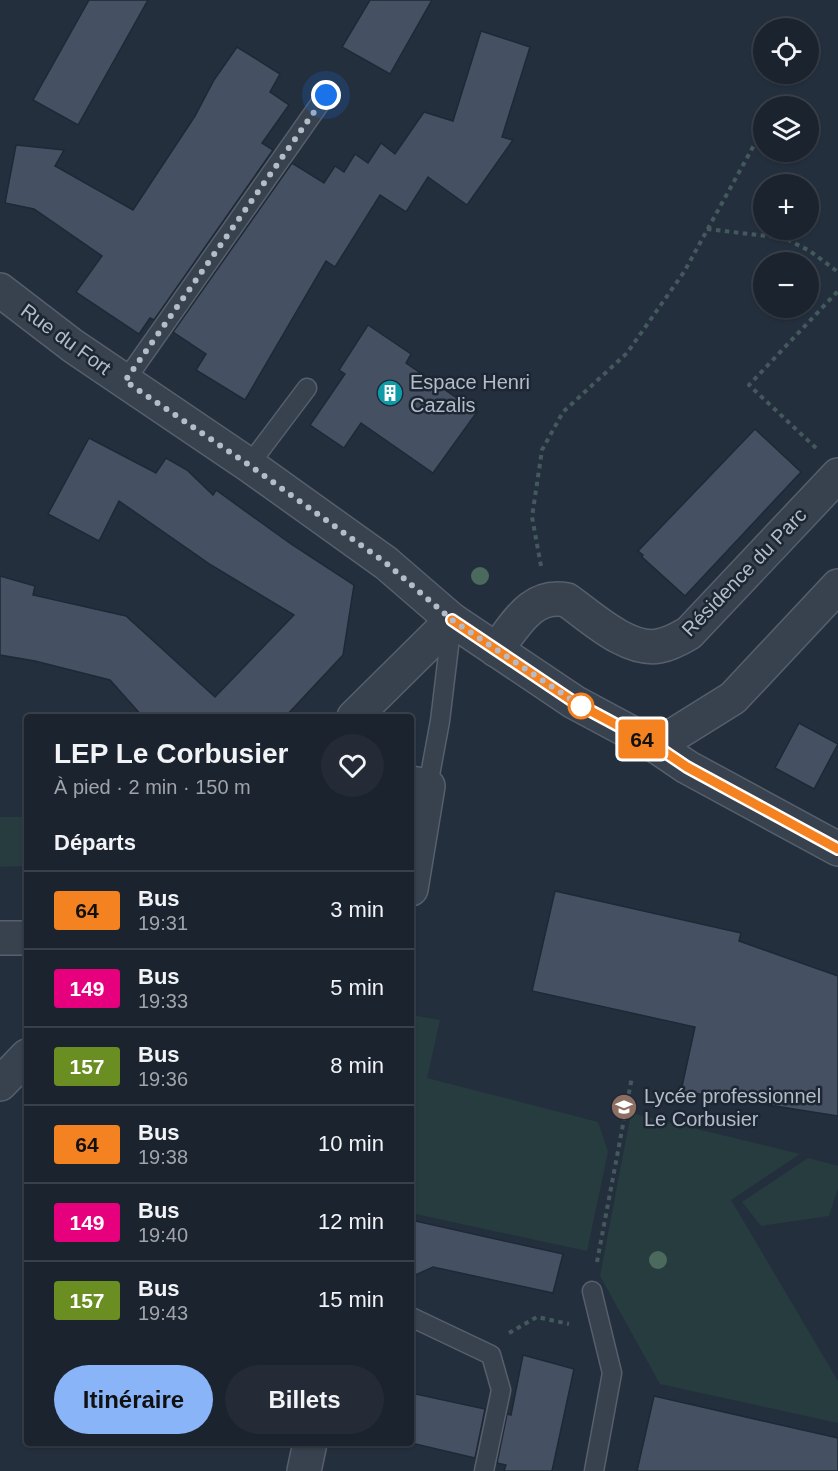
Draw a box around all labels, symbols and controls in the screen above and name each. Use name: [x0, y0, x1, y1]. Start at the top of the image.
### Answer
map controls: [753, 18, 819, 318]
button: locate: [753, 18, 819, 84]
your location: [311, 80, 341, 110]
button: layers: [753, 96, 819, 162]
button: +: [753, 174, 819, 240]
button: −: [753, 252, 819, 318]
street label: Rue du Fort: [17, 299, 116, 379]
place label: Espace Henri Cazalis: [410, 371, 530, 416]
building icon: Espace Henri Cazalis: [375, 378, 405, 408]
street label: Résidence du Parc: [677, 504, 811, 640]
unlabelled marker: [568, 693, 594, 719]
line badge: 64: [615, 720, 669, 758]
text: 64: [630, 728, 654, 751]
button: heart: [321, 734, 384, 797]
text: LEP Le Corbusier: [54, 738, 288, 769]
text: À pied · 2 min · 150 m: [54, 776, 251, 798]
text: Départs: [54, 830, 136, 855]
text: Bus: [138, 886, 180, 911]
text: 3 min: [330, 897, 384, 922]
text: 64: [75, 899, 99, 922]
text: 19:31: [138, 912, 188, 934]
text: Bus: [138, 964, 180, 989]
text: 5 min: [330, 975, 384, 1000]
text: 149: [69, 977, 105, 1000]
text: 19:33: [138, 990, 188, 1012]
text: Bus: [138, 1042, 180, 1067]
text: 8 min: [330, 1053, 384, 1078]
text: 157: [69, 1055, 105, 1078]
text: 19:36: [138, 1068, 188, 1090]
place label: Lycée professionnel Le Corbusier: [644, 1085, 821, 1130]
school or university icon: Lycée professionnel Le Corbusier: [609, 1092, 639, 1122]
text: Bus: [138, 1120, 180, 1145]
text: 10 min: [318, 1131, 384, 1156]
text: 64: [75, 1133, 99, 1156]
text: 19:38: [138, 1146, 188, 1168]
text: Bus: [138, 1198, 180, 1223]
text: 12 min: [318, 1209, 384, 1234]
text: 149: [69, 1211, 105, 1234]
text: 19:40: [138, 1224, 188, 1246]
text: Bus: [138, 1276, 180, 1301]
text: 15 min: [318, 1287, 384, 1312]
text: 157: [69, 1289, 105, 1312]
text: 19:43: [138, 1302, 188, 1324]
button: Itinéraire: [54, 1365, 213, 1434]
button: Billets: [225, 1365, 384, 1434]

